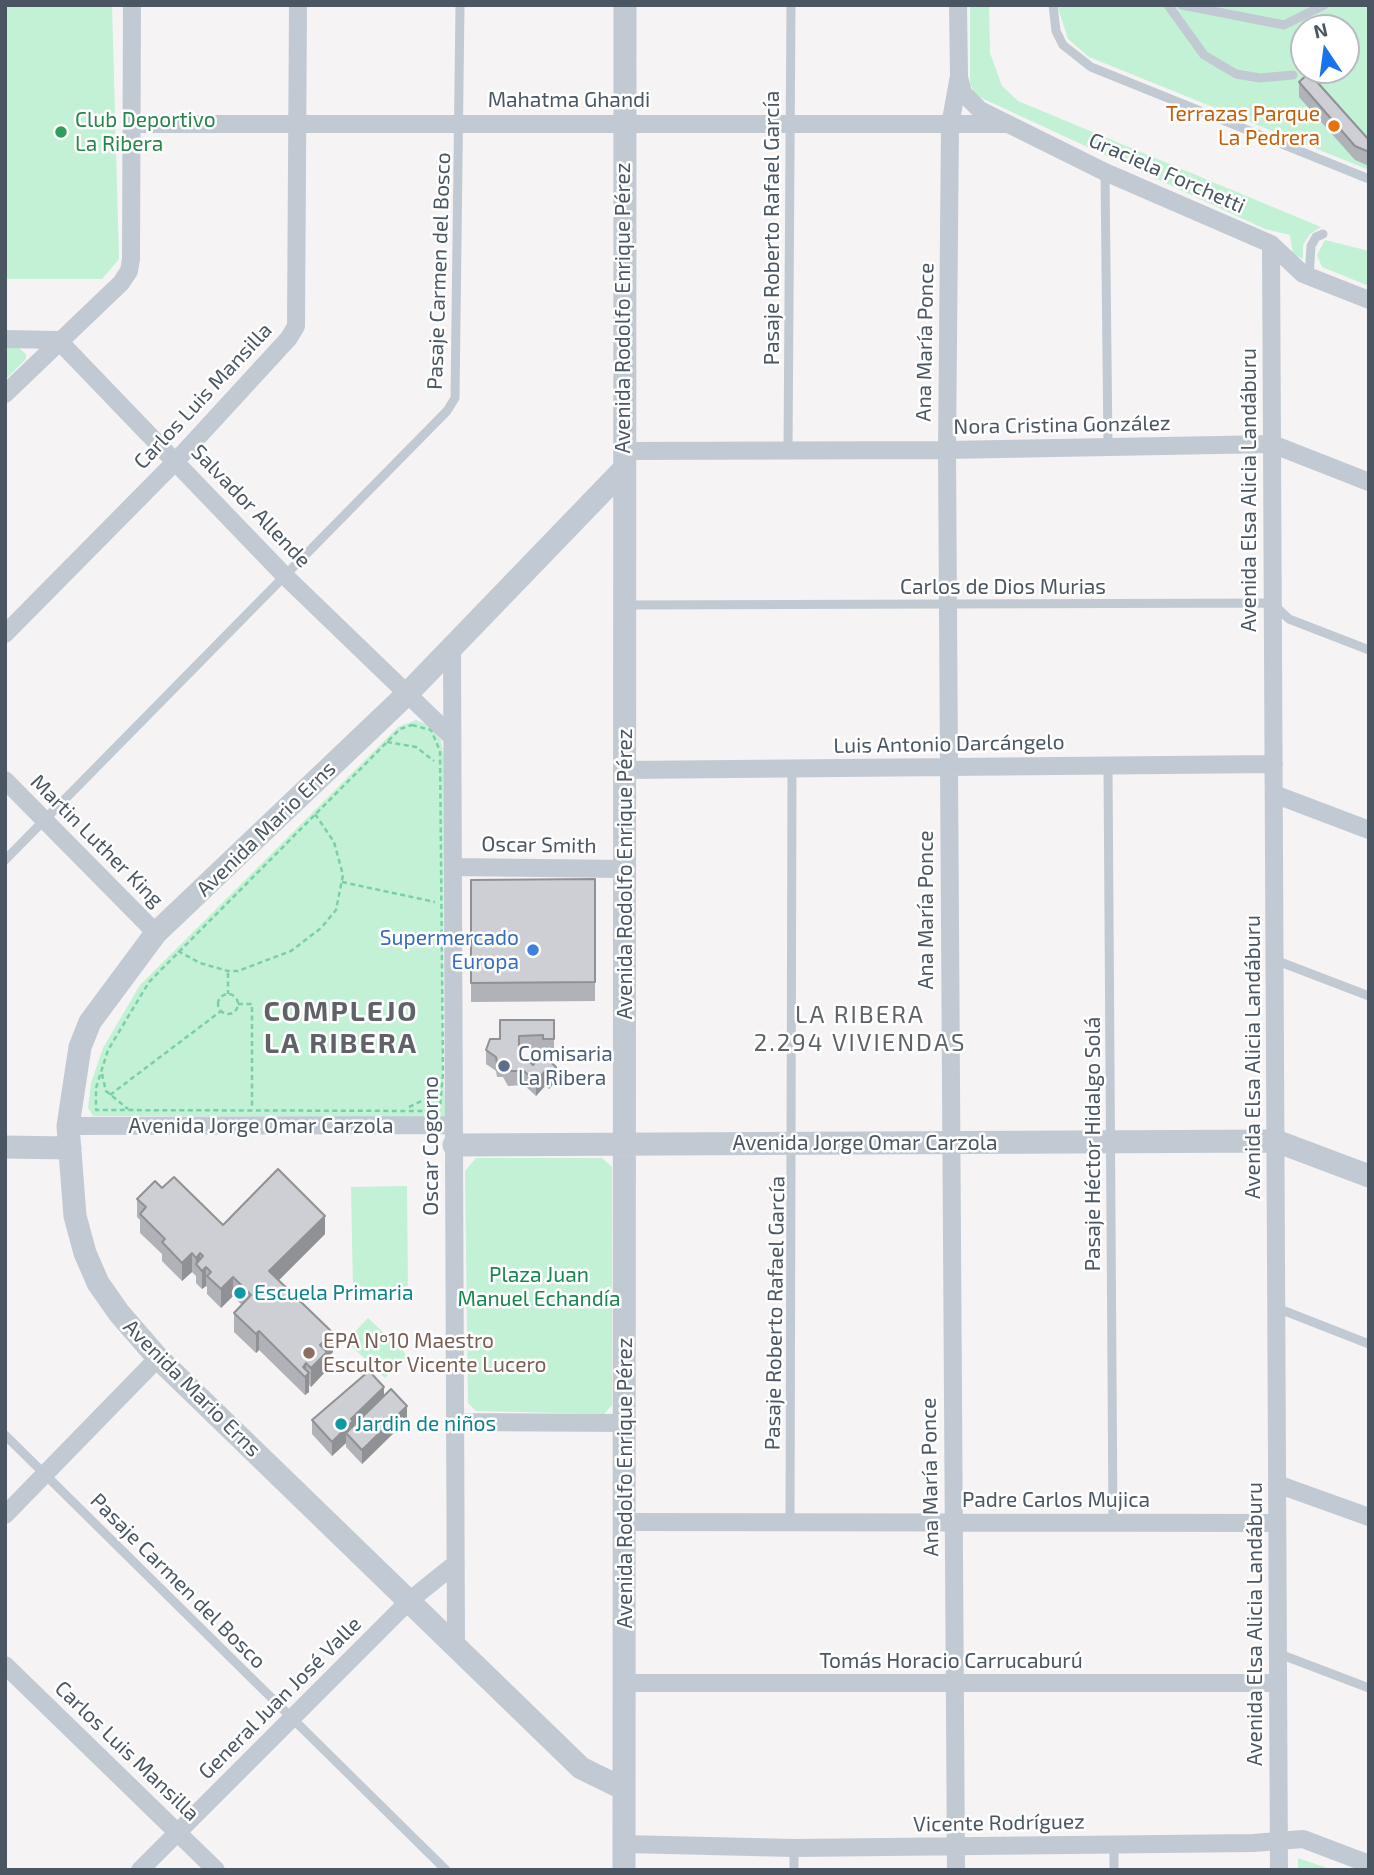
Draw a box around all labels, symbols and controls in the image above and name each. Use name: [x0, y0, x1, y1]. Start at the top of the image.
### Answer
north arrow: [1290, 14, 1360, 84]
text: N: [1311, 17, 1330, 43]
street label: Mahatma Ghandi: [488, 87, 650, 113]
street label: Pasaje Roberto Rafael García: [759, 91, 785, 365]
place label: Terrazas Parque La Pedrera: [1166, 101, 1320, 151]
place label: Club Deportivo La Ribera: [75, 107, 216, 157]
marker: Terrazas Parque La Pedrera: [1326, 118, 1342, 134]
marker: Club Deportivo La Ribera: [53, 124, 69, 140]
street label: Graciela Forchetti: [1085, 127, 1249, 219]
street label: Pasaje Carmen del Bosco: [422, 152, 456, 390]
street label: Avenida Rodolfo Enrique Pérez: [610, 162, 636, 454]
street label: Ana María Ponce: [911, 262, 939, 422]
street label: Carlos Luis Mansilla: [129, 318, 277, 474]
street label: Avenida Elsa Alicia Landáburu: [1236, 348, 1262, 632]
street label: Nora Cristina González: [953, 411, 1171, 439]
street label: Salvador Allende: [186, 439, 316, 573]
street label: Carlos de Dios Murias: [900, 574, 1106, 600]
street label: Avenida Rodolfo Enrique Pérez: [612, 728, 638, 1020]
street label: Luis Antonio Darcángelo: [833, 729, 1065, 759]
street label: Avenida Mario Erns: [191, 756, 341, 902]
street label: Martin Luther King: [25, 769, 169, 913]
street label: Ana María Ponce: [913, 830, 939, 990]
street label: Oscar Smith: [481, 831, 597, 859]
street label: Avenida Elsa Alicia Landáburu: [1240, 915, 1266, 1199]
place label: Supermercado Europa: [380, 925, 519, 975]
marker: Supermercado Europa: [525, 942, 541, 958]
district label: COMPLEJO LA RIBERA: [264, 995, 418, 1061]
district label: LA RIBERA 2.294 VIVIENDAS: [756, 1001, 964, 1057]
street label: Pasaje Héctor Hidalgo Solá: [1080, 1017, 1106, 1271]
place label: Comisaria La Ribera: [518, 1041, 613, 1091]
marker: Comisaria La Ribera: [496, 1058, 512, 1074]
street label: Oscar Cogorno: [418, 1076, 444, 1216]
street label: Avenida Jorge Omar Carzola: [129, 1113, 393, 1139]
street label: Avenida Jorge Omar Carzola: [733, 1130, 997, 1156]
street label: Pasaje Roberto Rafael García: [760, 1176, 790, 1450]
park label: Plaza Juan Manuel Echandía: [457, 1262, 621, 1312]
place label: Escuela Primaria: [254, 1280, 413, 1306]
marker: Escuela Primaria: [232, 1285, 248, 1301]
street label: Avenida Mario Erns: [118, 1314, 266, 1462]
place label: EPA Nº10 Maestro Escultor Vicente Lucero: [323, 1328, 547, 1378]
street label: Avenida Rodolfo Enrique Pérez: [612, 1337, 638, 1629]
marker: EPA Nº10 Maestro Escultor Vicente Lucero: [301, 1345, 317, 1361]
street label: Ana María Ponce: [916, 1397, 944, 1557]
place label: Jardin de niños: [355, 1411, 496, 1437]
marker: Jardin de niños: [333, 1416, 349, 1432]
street label: Avenida Elsa Alicia Landáburu: [1242, 1482, 1268, 1766]
street label: Padre Carlos Mujica: [962, 1487, 1150, 1513]
street label: Pasaje Carmen del Bosco: [85, 1488, 271, 1674]
street label: General Juan José Valle: [193, 1611, 367, 1785]
street label: Tomás Horacio Carrucaburú: [819, 1648, 1083, 1674]
street label: Carlos Luis Mansilla: [50, 1676, 204, 1826]
street label: Vicente Rodríguez: [913, 1809, 1085, 1837]

